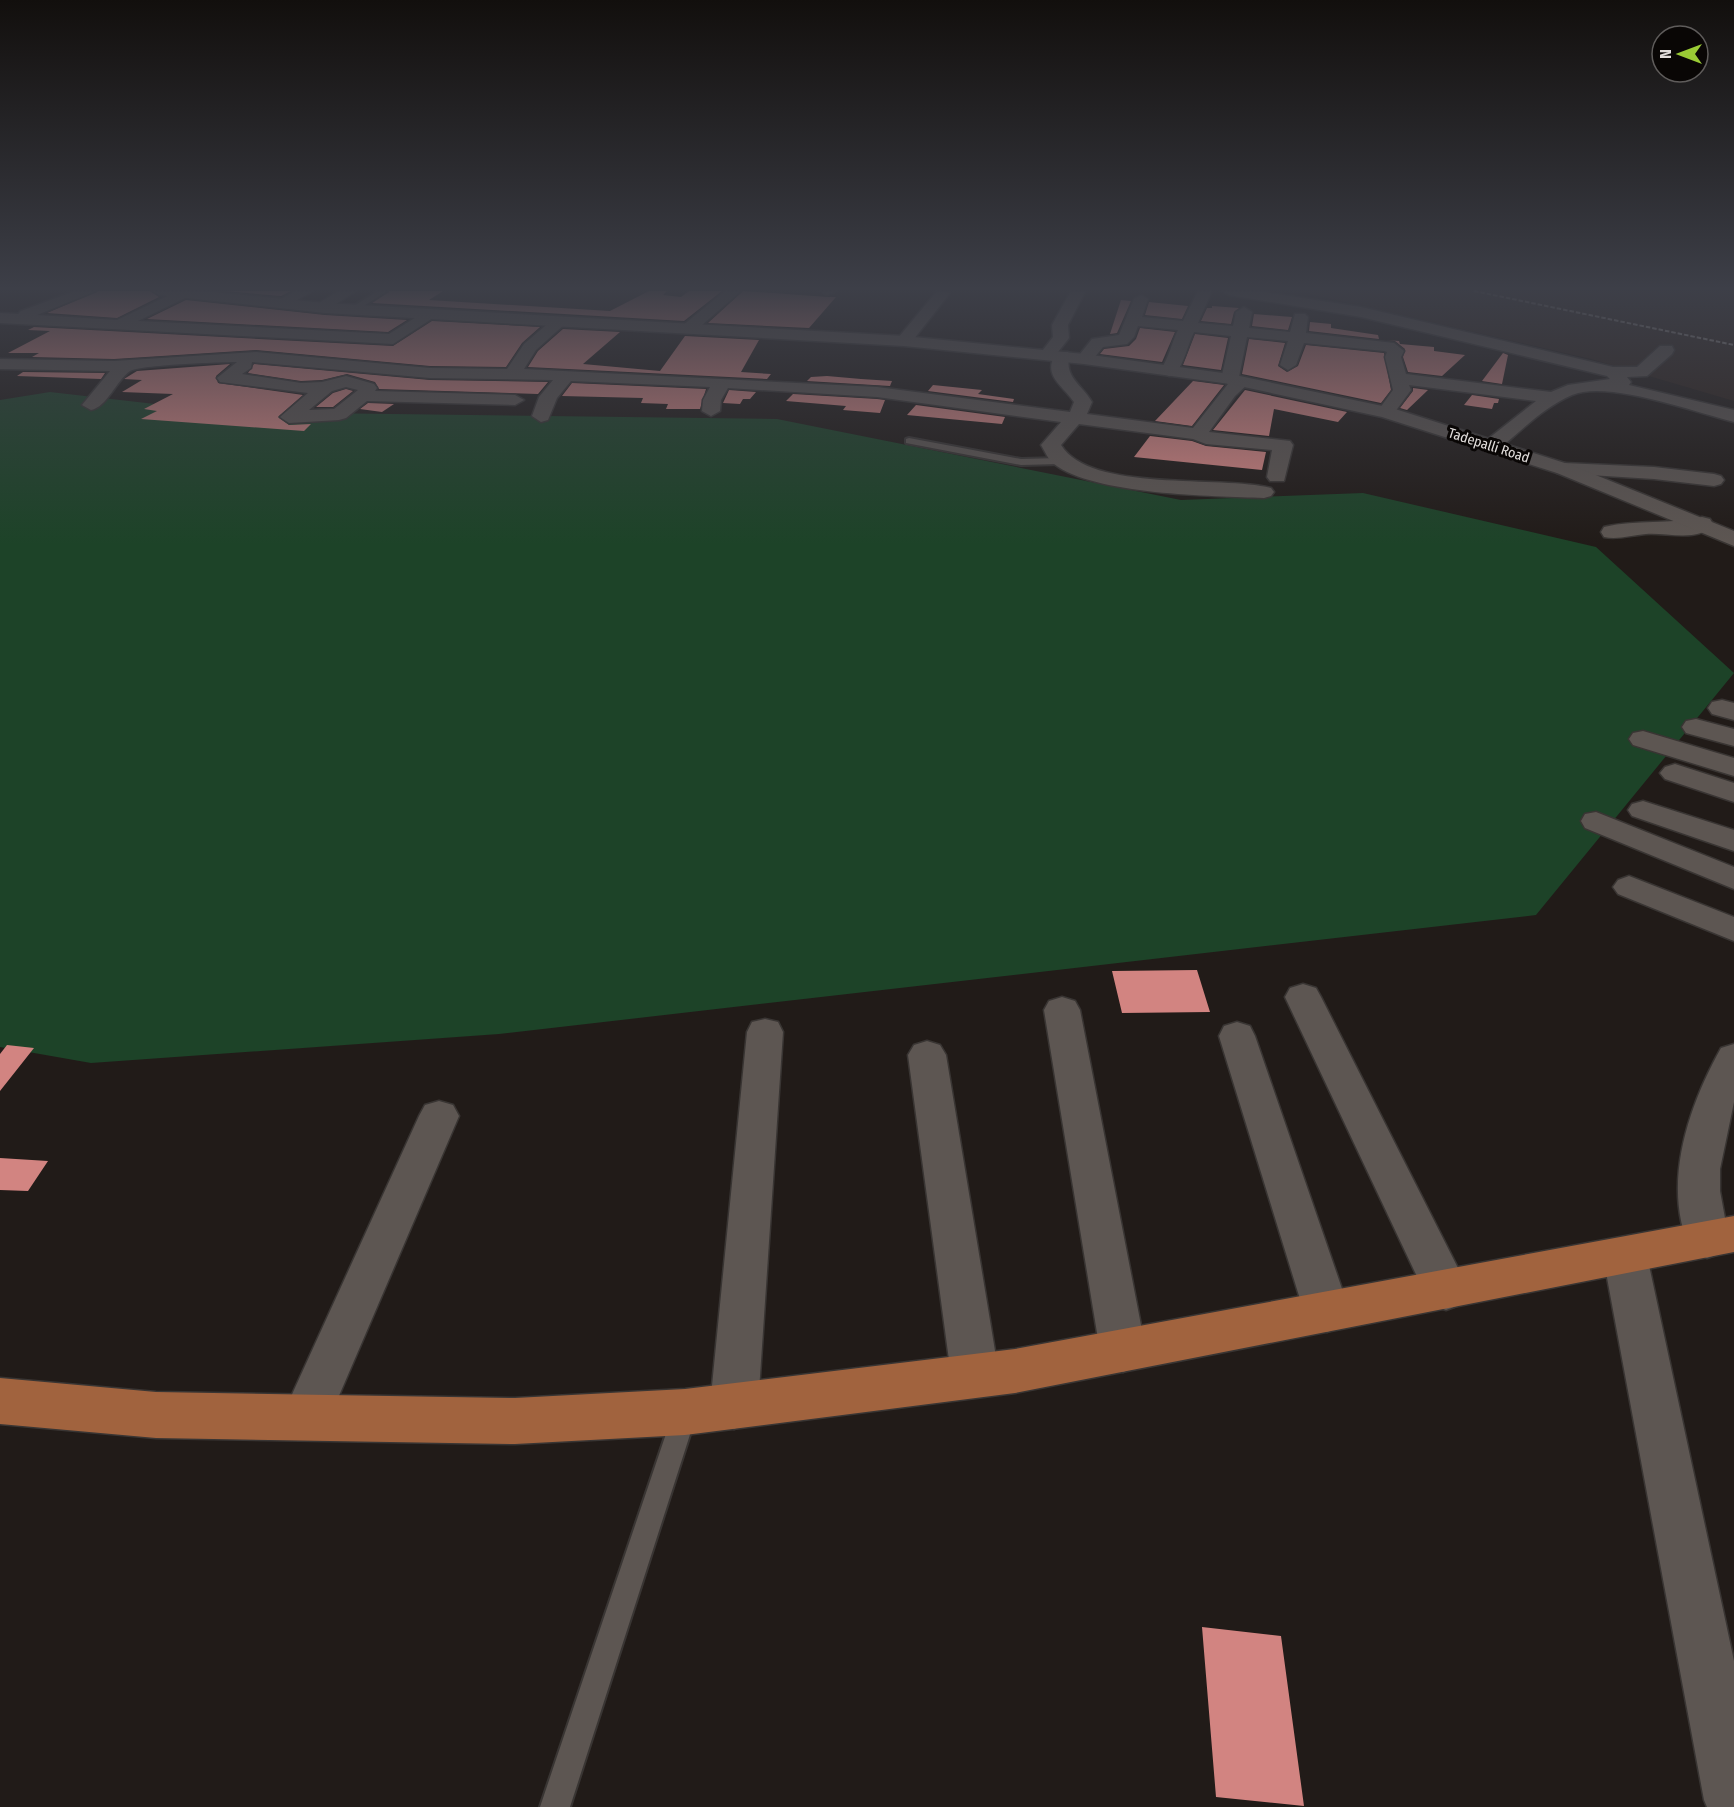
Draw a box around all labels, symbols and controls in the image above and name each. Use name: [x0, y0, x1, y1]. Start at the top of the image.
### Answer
north arrow: [1650, 24, 1710, 84]
text: N: [1656, 49, 1675, 59]
street label: Tadepalli Road: [1446, 424, 1532, 467]

